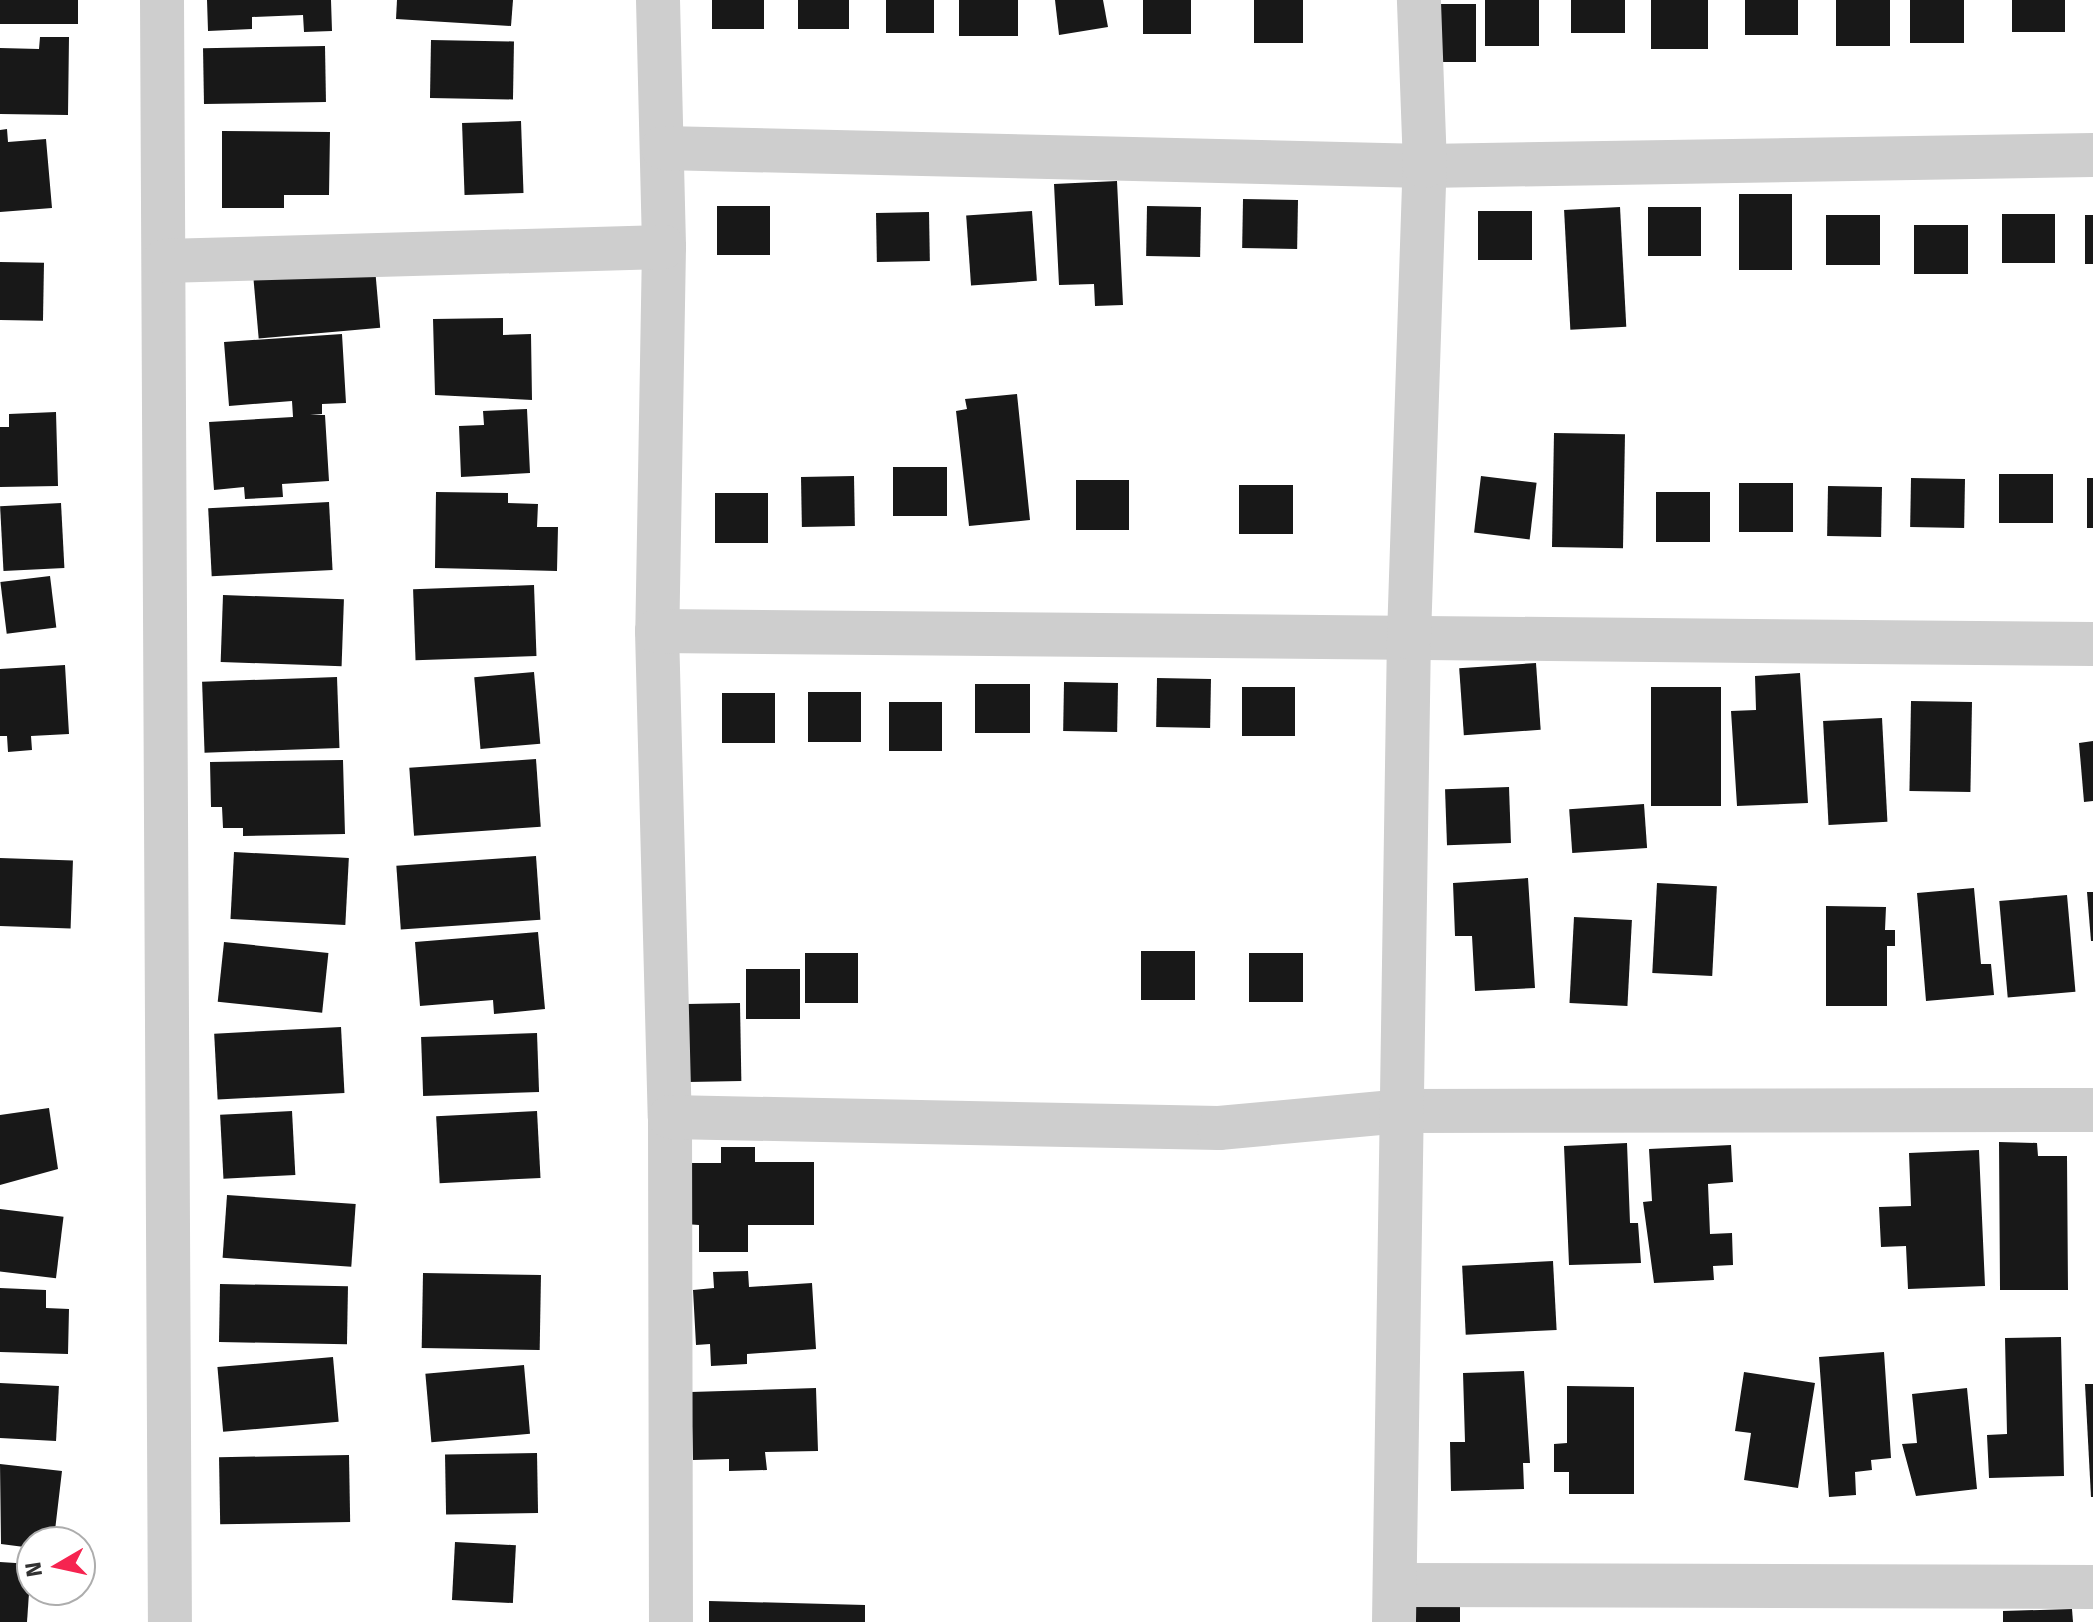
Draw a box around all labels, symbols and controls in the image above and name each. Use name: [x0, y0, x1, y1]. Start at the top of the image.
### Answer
north arrow: [16, 1526, 96, 1606]
text: N: [19, 1560, 48, 1579]

